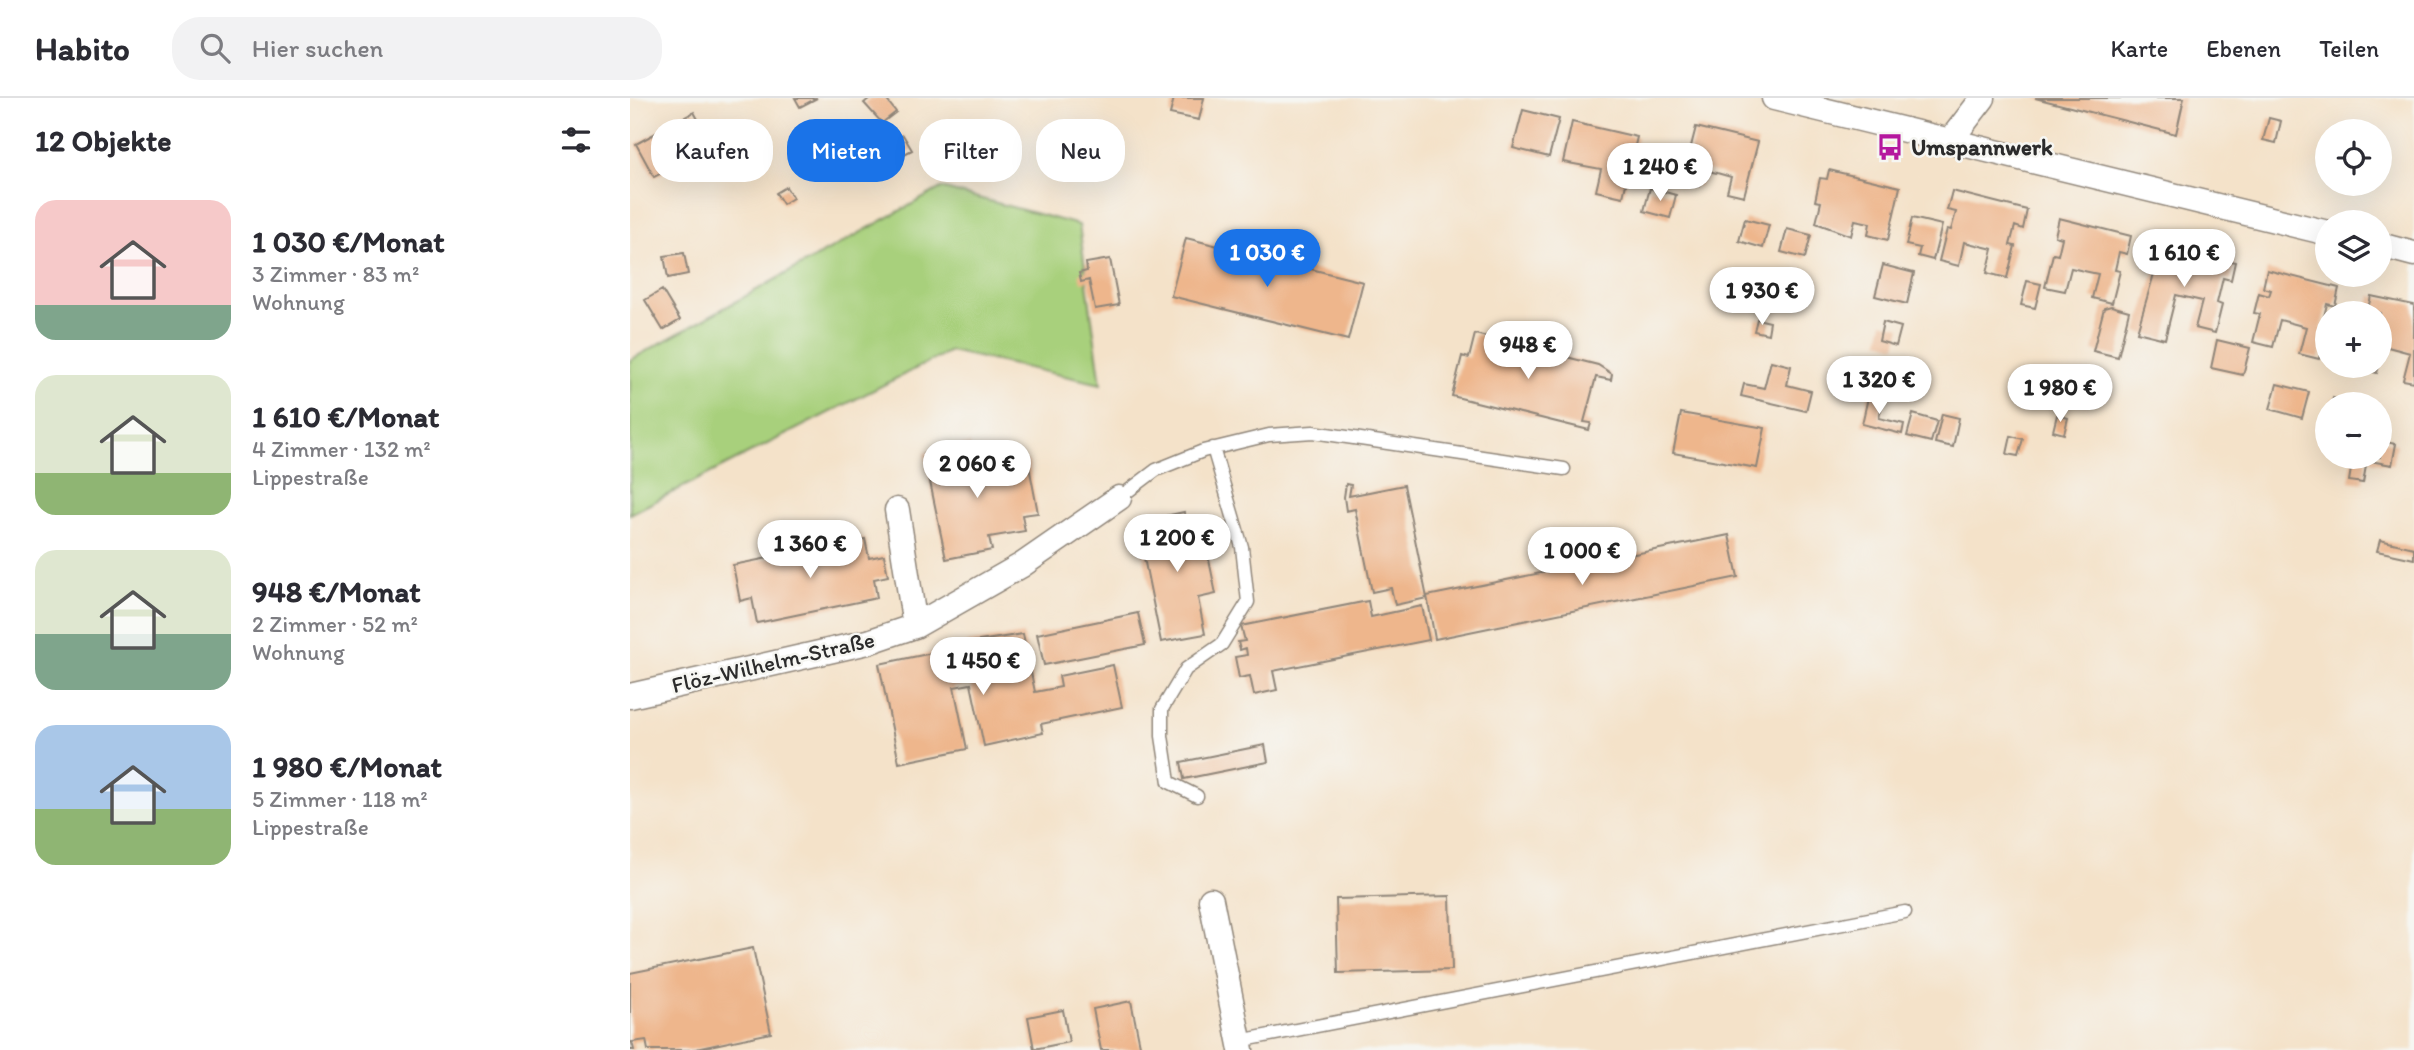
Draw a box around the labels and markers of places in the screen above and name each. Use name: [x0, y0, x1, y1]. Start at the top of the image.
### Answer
bus stop icon: Umspannwerk: [1875, 132, 1905, 162]
place label: Umspannwerk: [1911, 133, 2053, 161]
pin: 1 240 €: [1595, 144, 1725, 203]
pin: 1 030 €: [1202, 230, 1332, 289]
pin: 1 610 €: [2119, 230, 2249, 289]
pin: 1 930 €: [1697, 268, 1827, 327]
pin: 948 €: [1479, 322, 1577, 381]
pin: 1 320 €: [1814, 356, 1944, 416]
pin: 1 980 €: [1995, 364, 2125, 424]
pin: 2 060 €: [912, 440, 1042, 500]
pin: 1 200 €: [1112, 514, 1242, 574]
pin: 1 360 €: [745, 520, 875, 580]
pin: 1 000 €: [1517, 528, 1647, 587]
pin: 1 450 €: [918, 638, 1048, 697]

